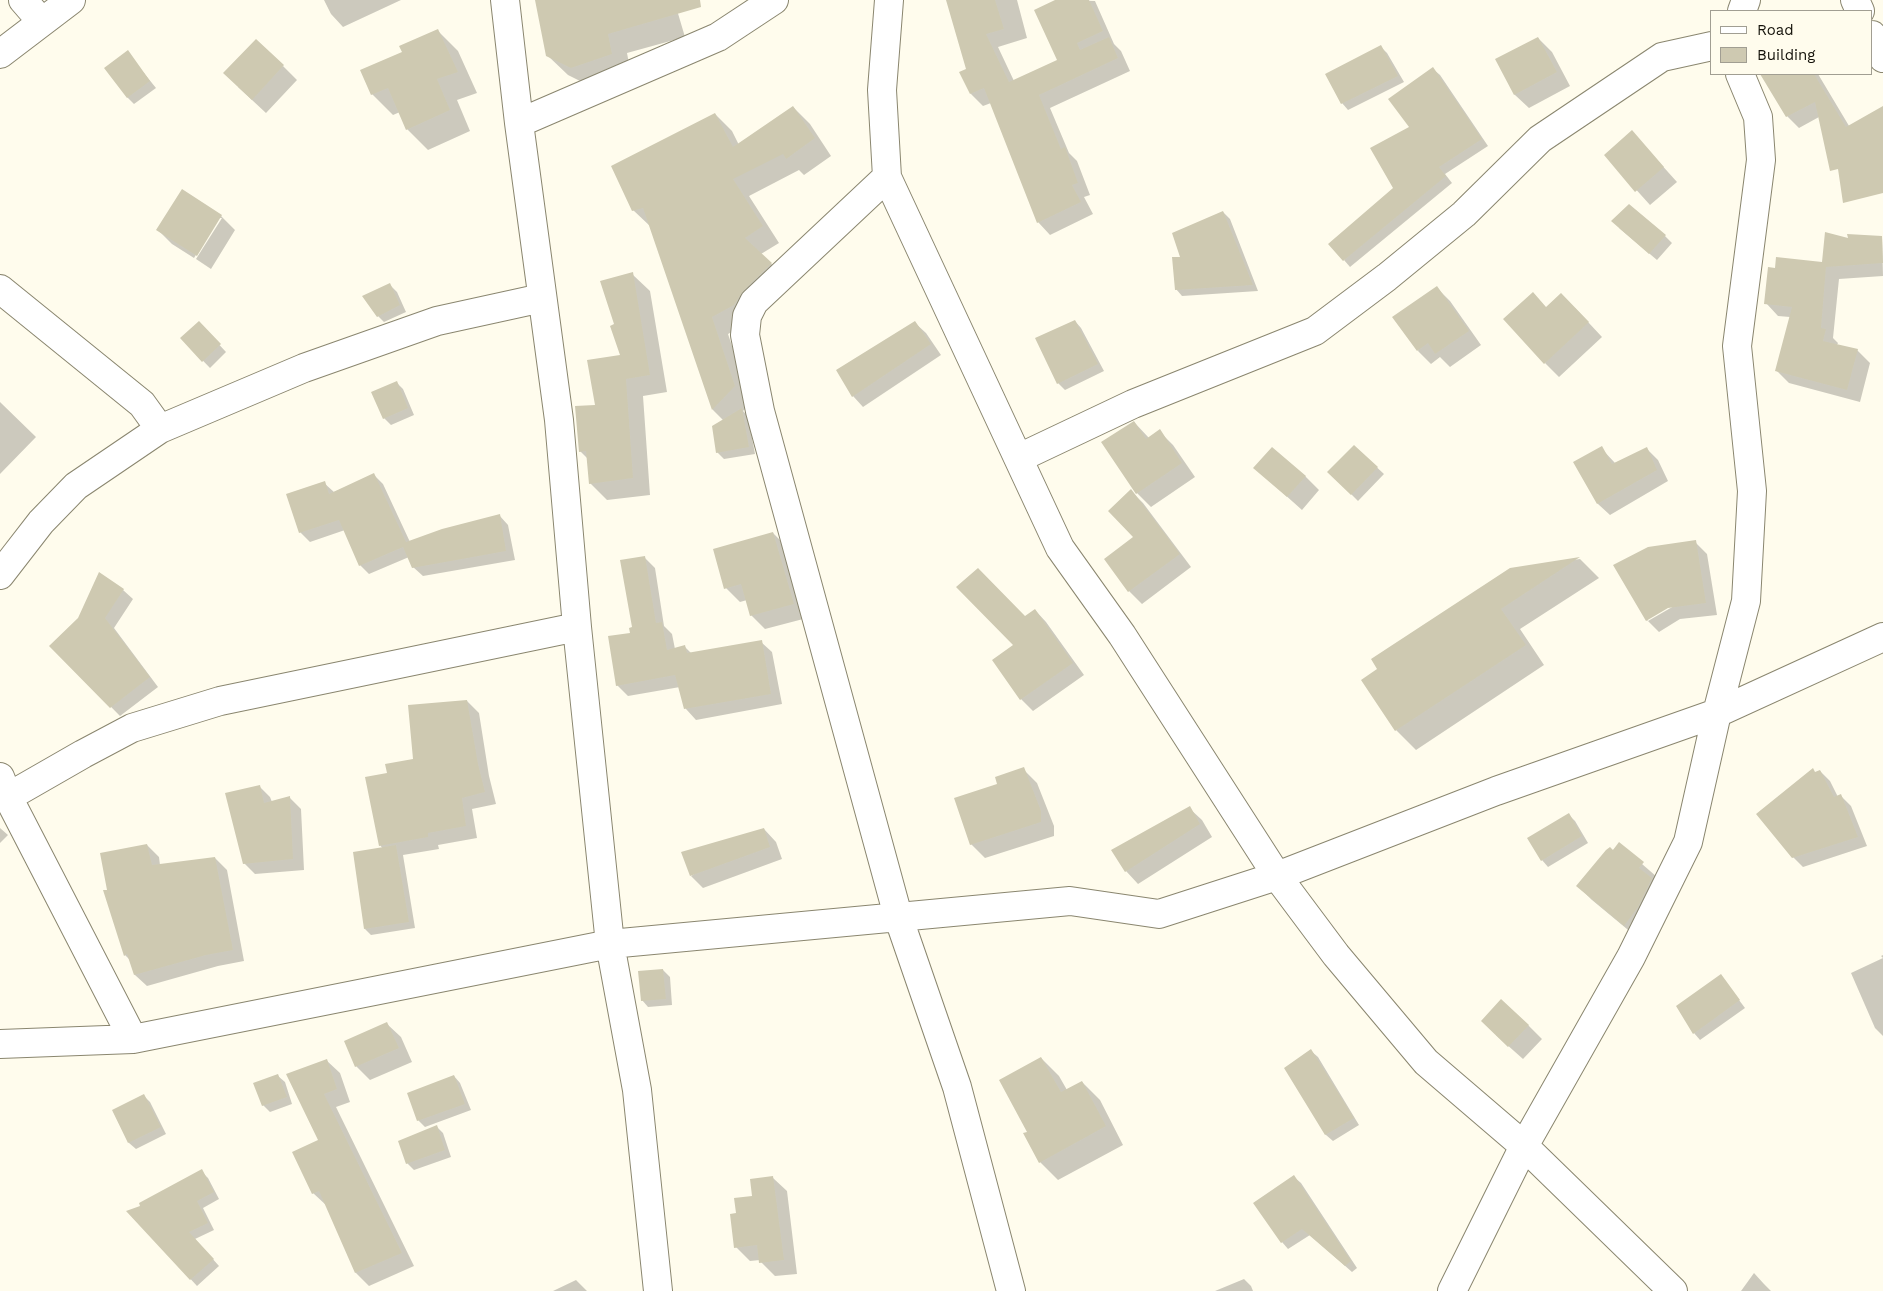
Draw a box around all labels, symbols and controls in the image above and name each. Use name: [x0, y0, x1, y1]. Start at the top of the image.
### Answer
legend: [1710, 10, 1873, 75]
text: Road: [1757, 21, 1794, 39]
text: Building: [1757, 46, 1815, 64]

